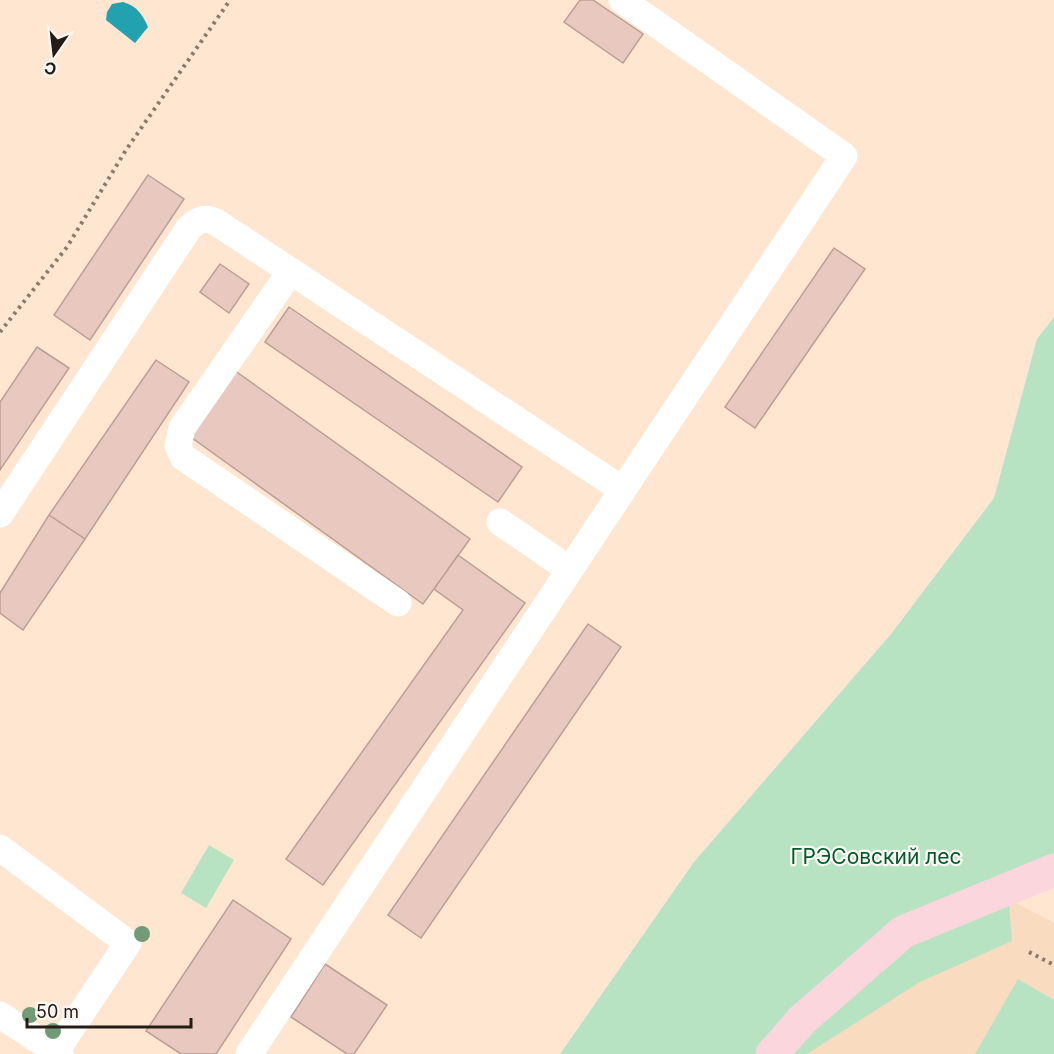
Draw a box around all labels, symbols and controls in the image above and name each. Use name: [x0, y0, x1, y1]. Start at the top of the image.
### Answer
north arrow: [24, 24, 84, 84]
text: С: [42, 57, 59, 80]
park label: ГРЭСовский лес: [790, 844, 962, 869]
scale bar: [27, 991, 190, 1029]
text: 50 m: [36, 1001, 79, 1022]

